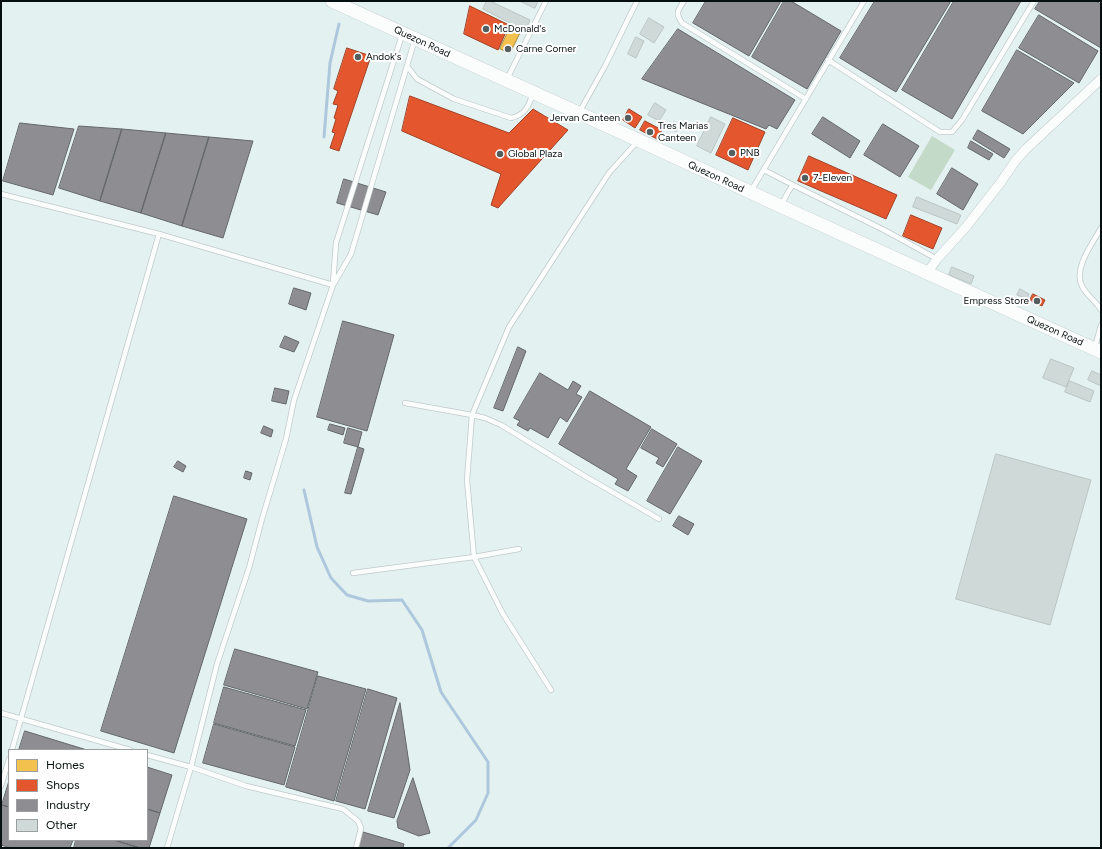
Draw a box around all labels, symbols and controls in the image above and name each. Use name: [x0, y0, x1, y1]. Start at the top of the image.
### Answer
place label: McDonald's: [494, 23, 546, 35]
street label: Quezon Road: [392, 24, 452, 60]
marker: McDonald's: [481, 24, 491, 34]
place label: Carne Corner: [516, 43, 576, 55]
marker: Carne Corner: [503, 44, 513, 54]
place label: Andok's: [366, 51, 402, 63]
marker: Andok's: [353, 52, 363, 62]
place label: Jervan Canteen: [550, 112, 620, 124]
marker: Jervan Canteen: [623, 113, 633, 123]
place label: Tres Marias Canteen: [658, 120, 708, 144]
marker: Tres Marias Canteen: [645, 127, 655, 137]
place label: PNB: [740, 147, 760, 159]
place label: Global Plaza: [508, 148, 562, 160]
marker: PNB: [727, 148, 737, 158]
marker: Global Plaza: [495, 149, 505, 159]
street label: Quezon Road: [686, 159, 746, 195]
place label: 7-Eleven: [813, 172, 852, 184]
marker: 7-Eleven: [800, 173, 810, 183]
place label: Empress Store: [963, 295, 1029, 307]
marker: Empress Store: [1032, 296, 1042, 306]
street label: Quezon Road: [1025, 313, 1085, 349]
legend: [8, 749, 148, 841]
text: Homes: [46, 758, 84, 772]
text: Shops: [46, 778, 80, 792]
text: Industry: [46, 798, 90, 812]
text: Other: [46, 818, 77, 832]

